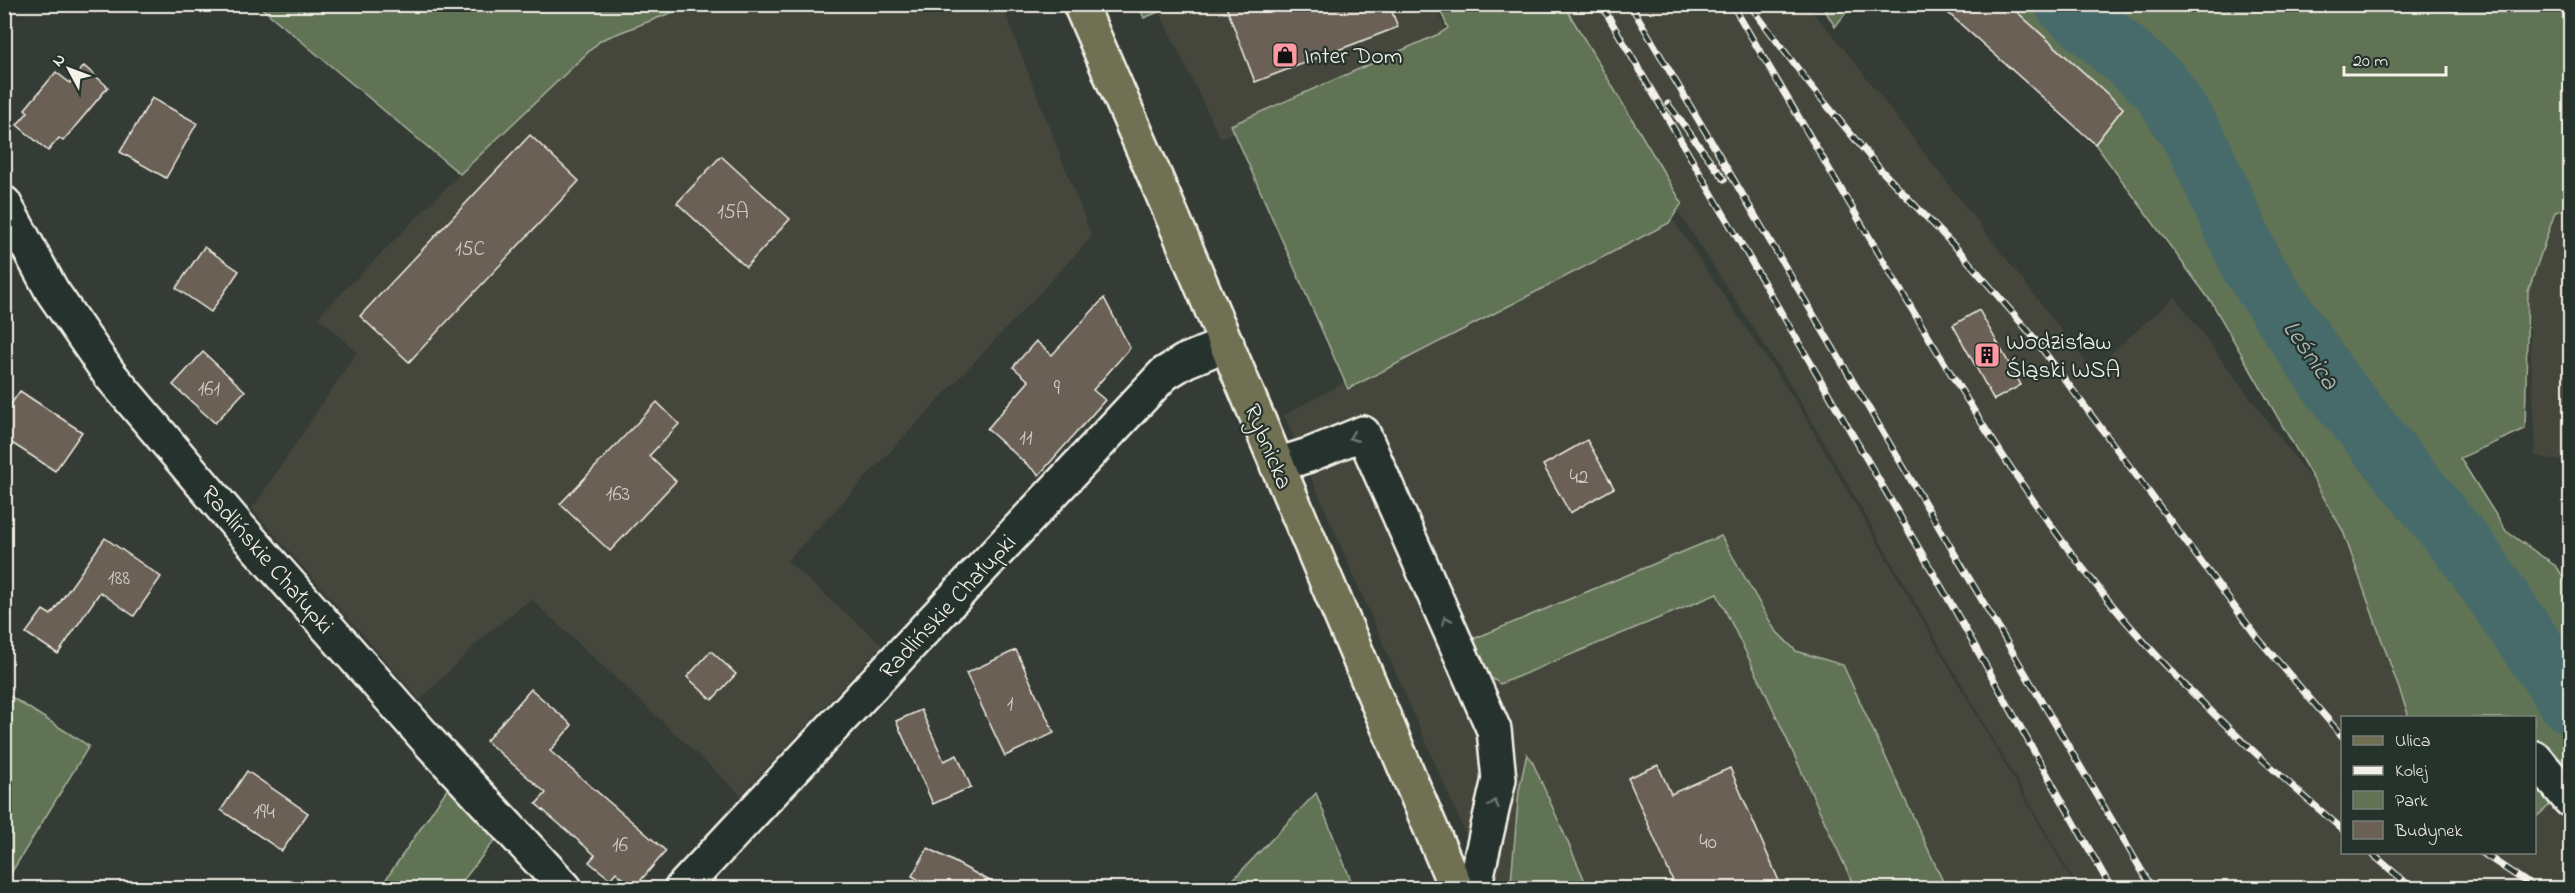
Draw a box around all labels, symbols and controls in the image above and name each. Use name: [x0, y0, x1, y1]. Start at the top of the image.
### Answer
north arrow: [39, 39, 99, 99]
scale bar: [2344, 39, 2446, 77]
shop icon: Inter Dom: [1270, 40, 1300, 70]
place label: Inter Dom: [1304, 40, 1402, 75]
text: N: [47, 48, 72, 72]
text: 20 m: [2353, 49, 2388, 75]
house number: 15A: [717, 198, 749, 228]
house number: 15C: [455, 235, 485, 265]
water label: Leśnica: [2272, 313, 2348, 399]
place label: Wodzisław Śląski WSA: [2006, 326, 2120, 389]
building icon: Wodzisław Śląski WSA: [1972, 340, 2002, 370]
house number: 9: [1054, 374, 1061, 404]
house number: 161: [198, 375, 221, 405]
street label: Rybnicka: [1232, 399, 1300, 495]
house number: 11: [1019, 424, 1033, 454]
one-way arrow: [1348, 430, 1358, 443]
house number: 42: [1569, 463, 1589, 493]
street label: Radlińskie Chałupki: [191, 478, 341, 643]
house number: 163: [606, 480, 630, 510]
street label: Radlińskie Chałupki: [872, 527, 1026, 688]
house number: 188: [108, 564, 130, 594]
one-way arrow: [1441, 616, 1453, 627]
house number: 1: [1007, 690, 1014, 720]
legend: [2341, 716, 2536, 854]
text: Ulica: [2395, 729, 2430, 755]
text: Kolej: [2395, 759, 2428, 785]
text: Park: [2395, 789, 2428, 815]
house number: 194: [253, 798, 275, 828]
one-way arrow: [1487, 800, 1500, 810]
text: Budynek: [2394, 819, 2462, 845]
house number: 40: [1699, 828, 1717, 858]
house number: 16: [612, 831, 628, 861]

